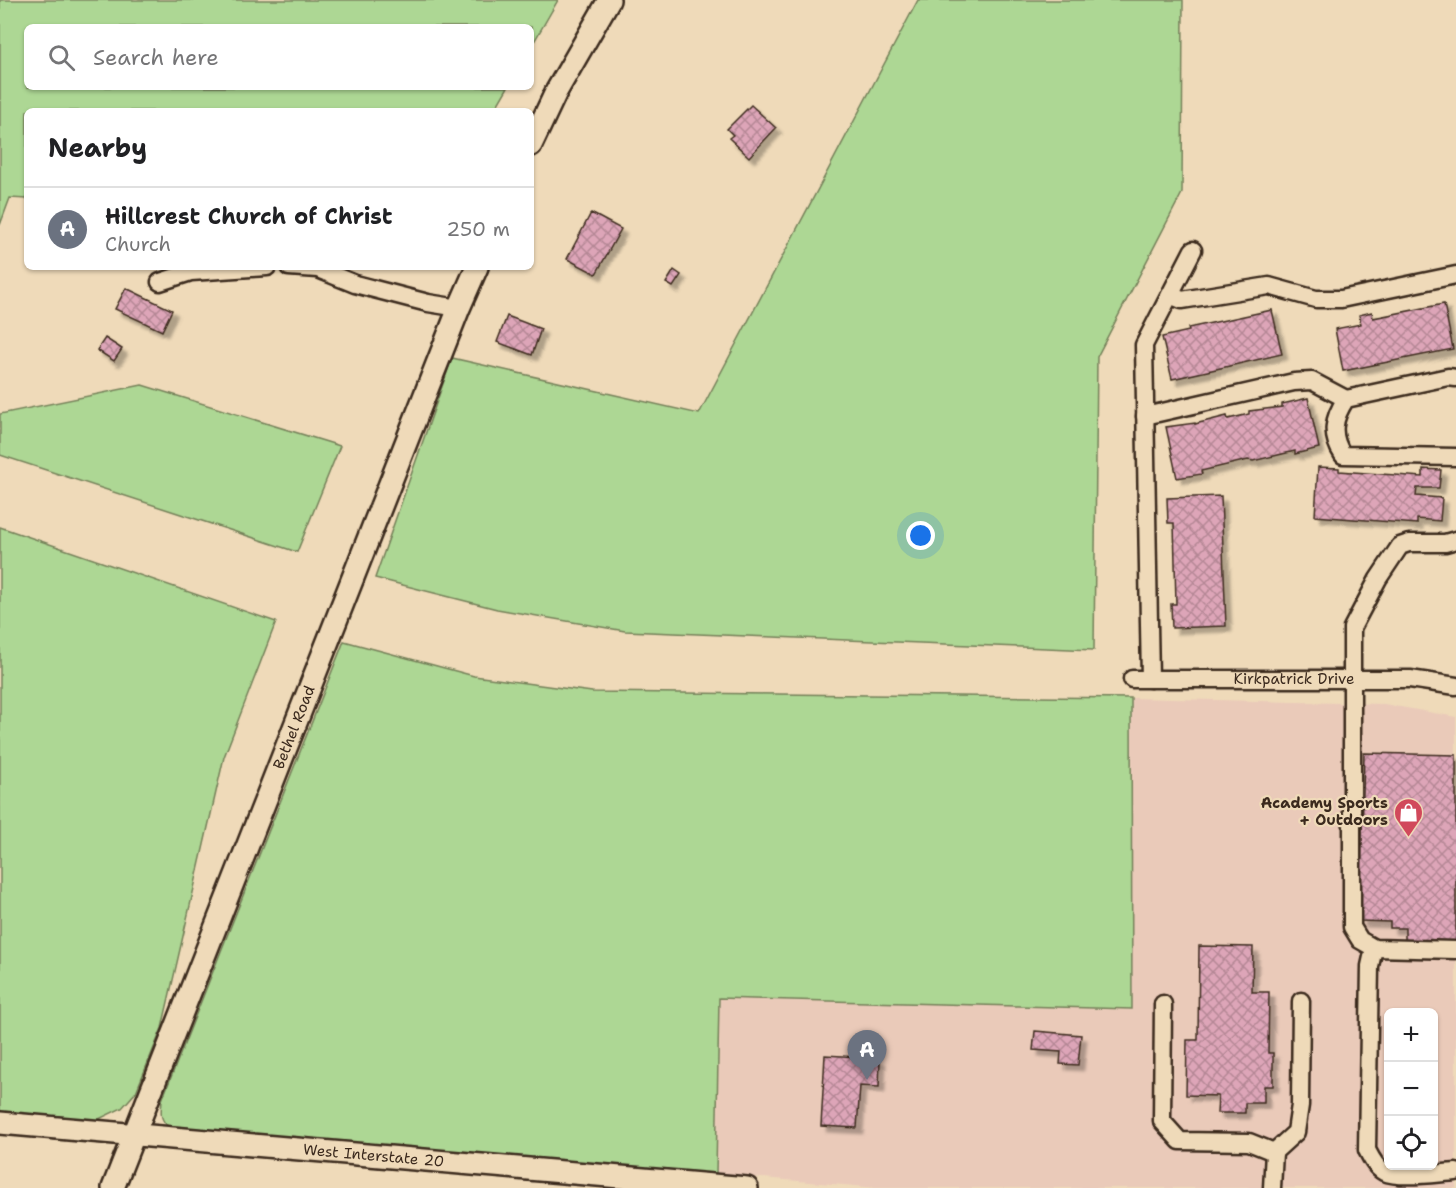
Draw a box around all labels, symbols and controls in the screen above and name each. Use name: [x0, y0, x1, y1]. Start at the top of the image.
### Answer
search box: [24, 24, 534, 90]
icon: search: [45, 41, 78, 74]
text: Search here: [93, 43, 219, 72]
text: Nearby: [48, 130, 147, 165]
text: Hillcrest Church of Christ: [105, 202, 393, 231]
text: A: [60, 216, 75, 242]
text: 250 m: [446, 216, 510, 242]
text: Church: [105, 231, 171, 257]
your location: [906, 521, 935, 550]
street label: Kirkpatrick Drive: [1234, 669, 1354, 689]
street label: Bethel Road: [269, 682, 320, 772]
place label: Academy Sports + Outdoors: [1261, 793, 1388, 830]
shop icon: Academy Sports + Outdoors: [1393, 796, 1425, 838]
map controls: [1384, 1008, 1438, 1170]
button: +: [1384, 1008, 1438, 1062]
pin: A: [848, 1030, 886, 1080]
button: −: [1384, 1062, 1438, 1116]
button: locate: [1384, 1116, 1438, 1170]
street label: West Interstate 20: [302, 1139, 445, 1172]

